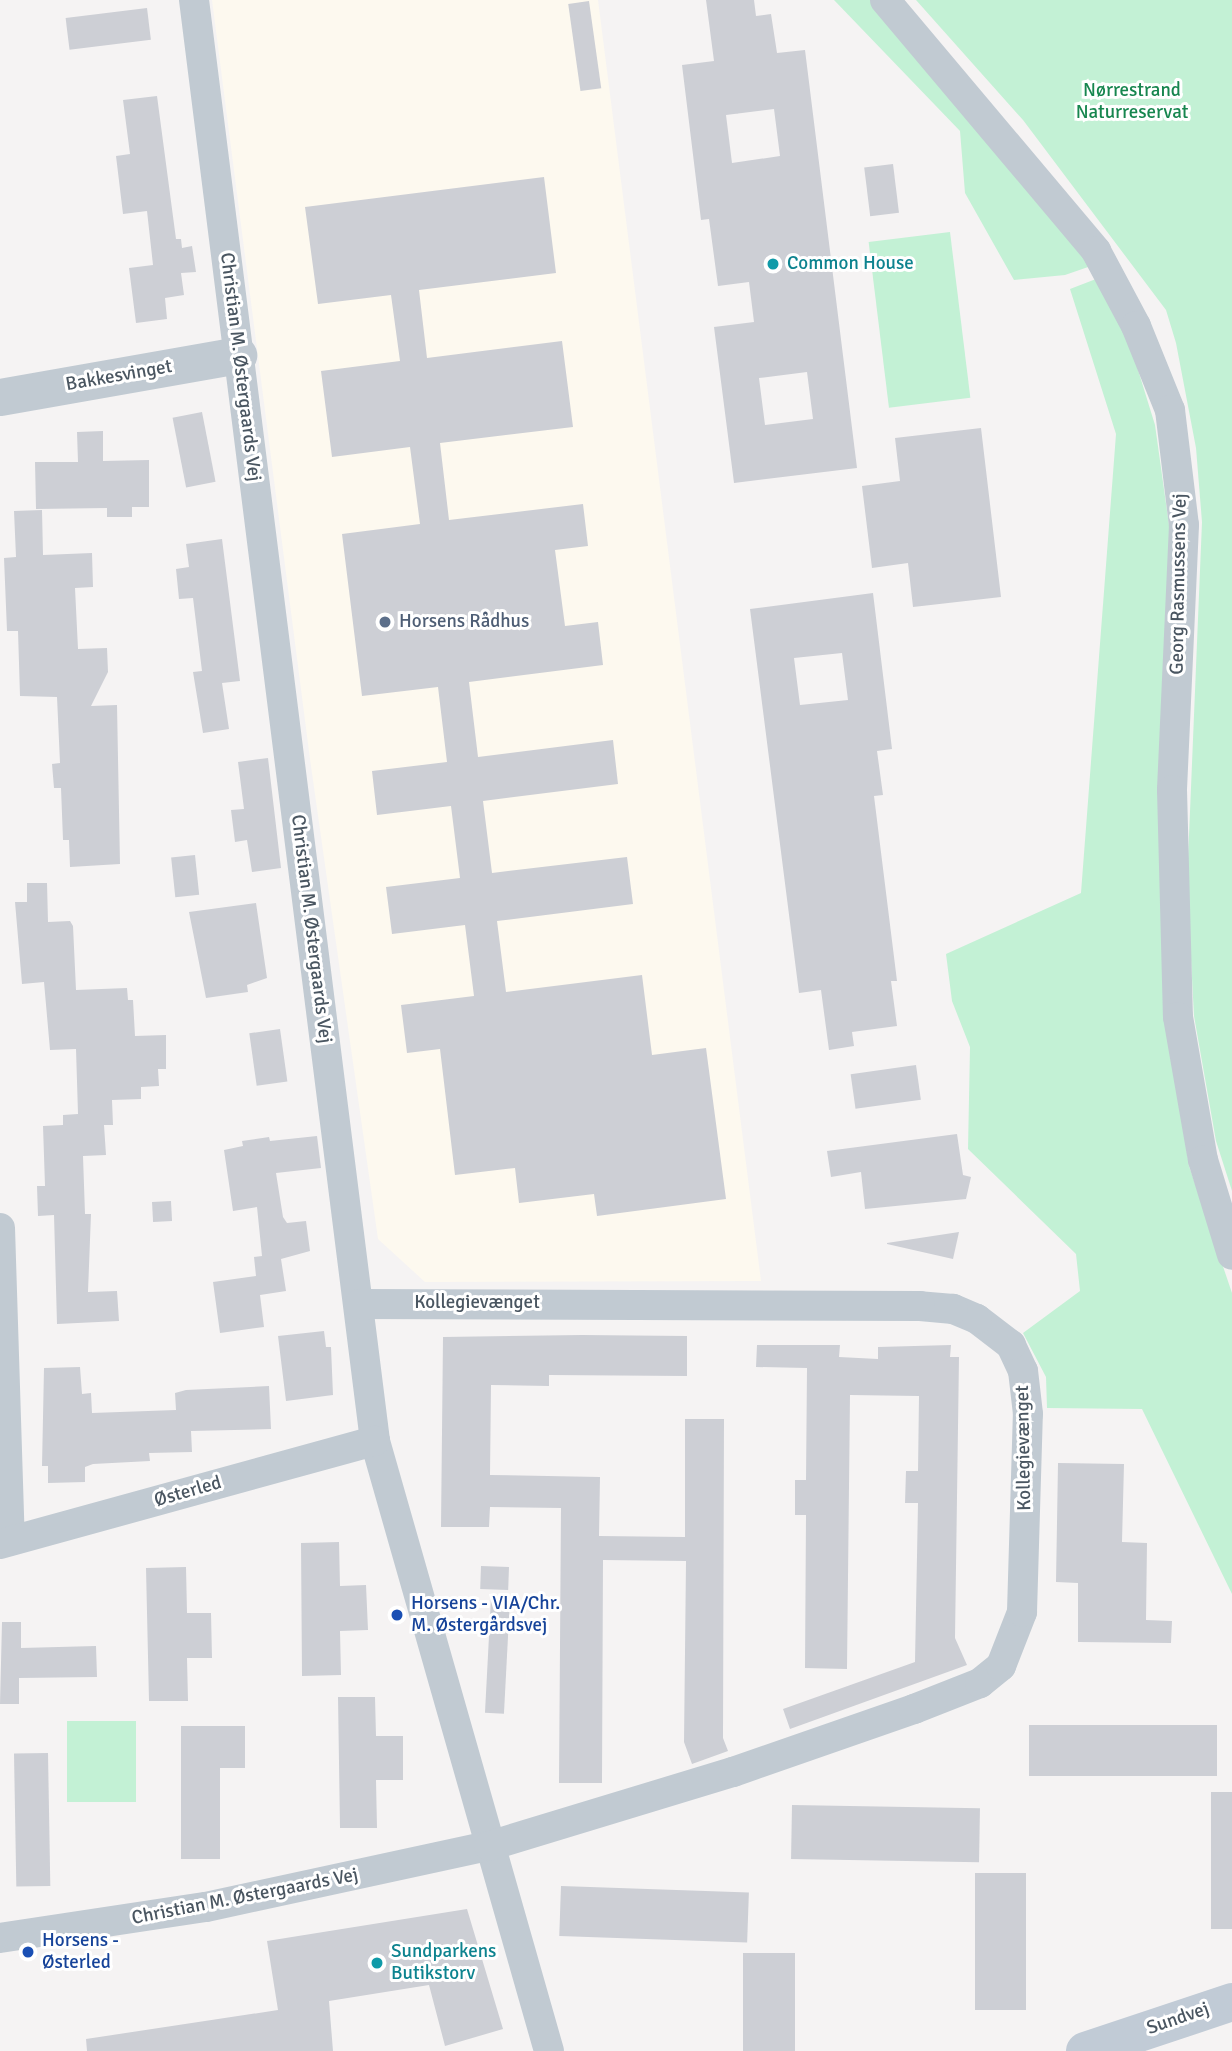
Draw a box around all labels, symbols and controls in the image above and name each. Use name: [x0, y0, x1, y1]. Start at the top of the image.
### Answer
park label: Nørrestrand Naturreservat: [1076, 80, 1188, 124]
street label: Christian M. Østergaards Vej: [215, 251, 265, 483]
place label: Common House: [787, 253, 914, 275]
marker: Common House: [765, 256, 781, 272]
street label: Bakkesvinget: [64, 355, 174, 397]
street label: Georg Rasmussens Vej: [1166, 493, 1192, 675]
place label: Horsens Rådhus: [399, 611, 529, 633]
marker: Horsens Rådhus: [377, 614, 393, 630]
street label: Christian M. Østergaards Vej: [286, 813, 336, 1045]
street label: Kollegievænget: [414, 1292, 540, 1314]
street label: Kollegievænget: [1012, 1385, 1036, 1511]
street label: Østerled: [152, 1472, 224, 1512]
place label: Horsens - VIA/Chr. M. Østergårdsvej: [411, 1593, 560, 1637]
marker: Horsens - VIA/Chr. M. Østergårdsvej: [389, 1607, 405, 1623]
street label: Christian M. Østergaards Vej: [130, 1864, 360, 1930]
place label: Horsens - Østerled: [42, 1930, 119, 1974]
place label: Sundparkens Butikstorv: [391, 1941, 496, 1985]
marker: Horsens - Østerled: [20, 1944, 36, 1960]
marker: Sundparkens Butikstorv: [369, 1955, 385, 1971]
street label: Sundvej: [1144, 1998, 1212, 2040]

